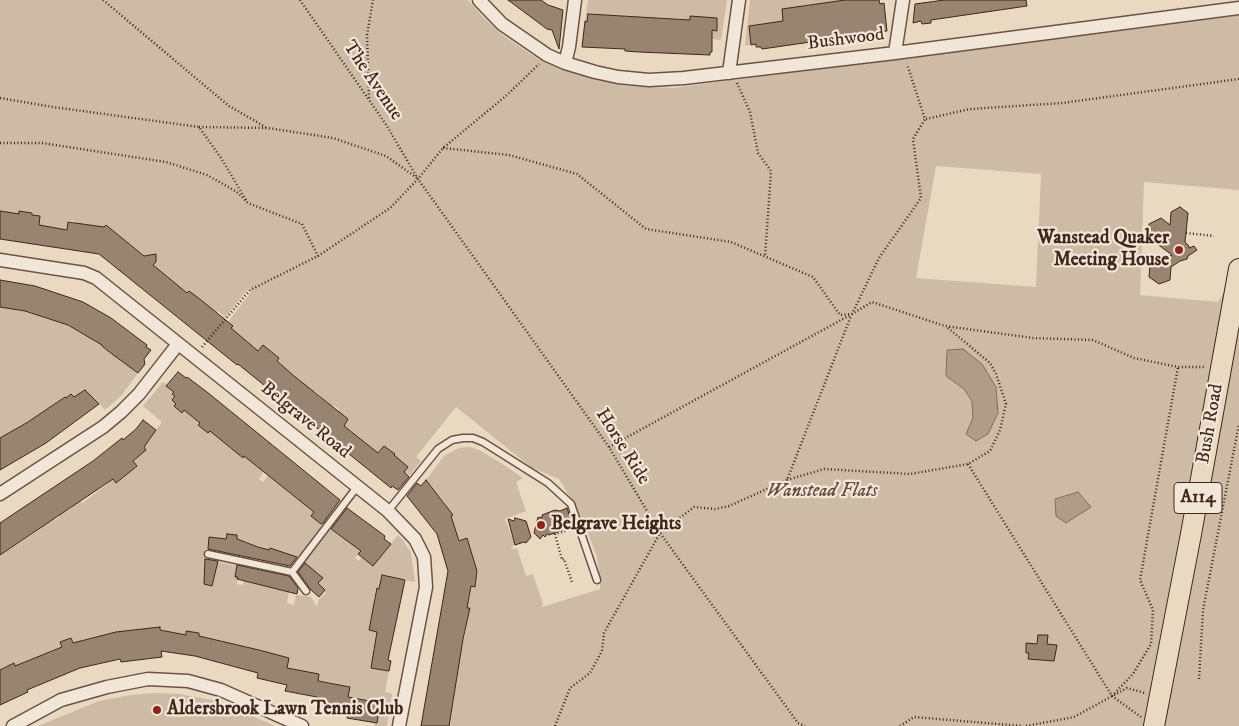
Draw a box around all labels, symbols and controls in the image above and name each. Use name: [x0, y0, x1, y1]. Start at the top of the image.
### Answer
street label: Bushwood: [806, 24, 886, 56]
street label: The Avenue: [337, 37, 407, 125]
place label: Wanstead Quaker Meeting House: [1037, 228, 1169, 272]
marker: Wanstead Quaker Meeting House: [1173, 244, 1185, 256]
street label: Belgrave Road: [255, 378, 355, 464]
street label: Bush Road: [1193, 382, 1229, 466]
street label: Horse Ride: [590, 405, 654, 489]
park label: Wanstead Flats: [767, 481, 877, 503]
road number: A114: [1174, 482, 1222, 514]
place label: Belgrave Heights: [551, 514, 681, 536]
marker: Belgrave Heights: [535, 519, 547, 531]
place label: Aldersbrook Lawn Tennis Club: [167, 699, 403, 721]
marker: Aldersbrook Lawn Tennis Club: [151, 704, 163, 716]

